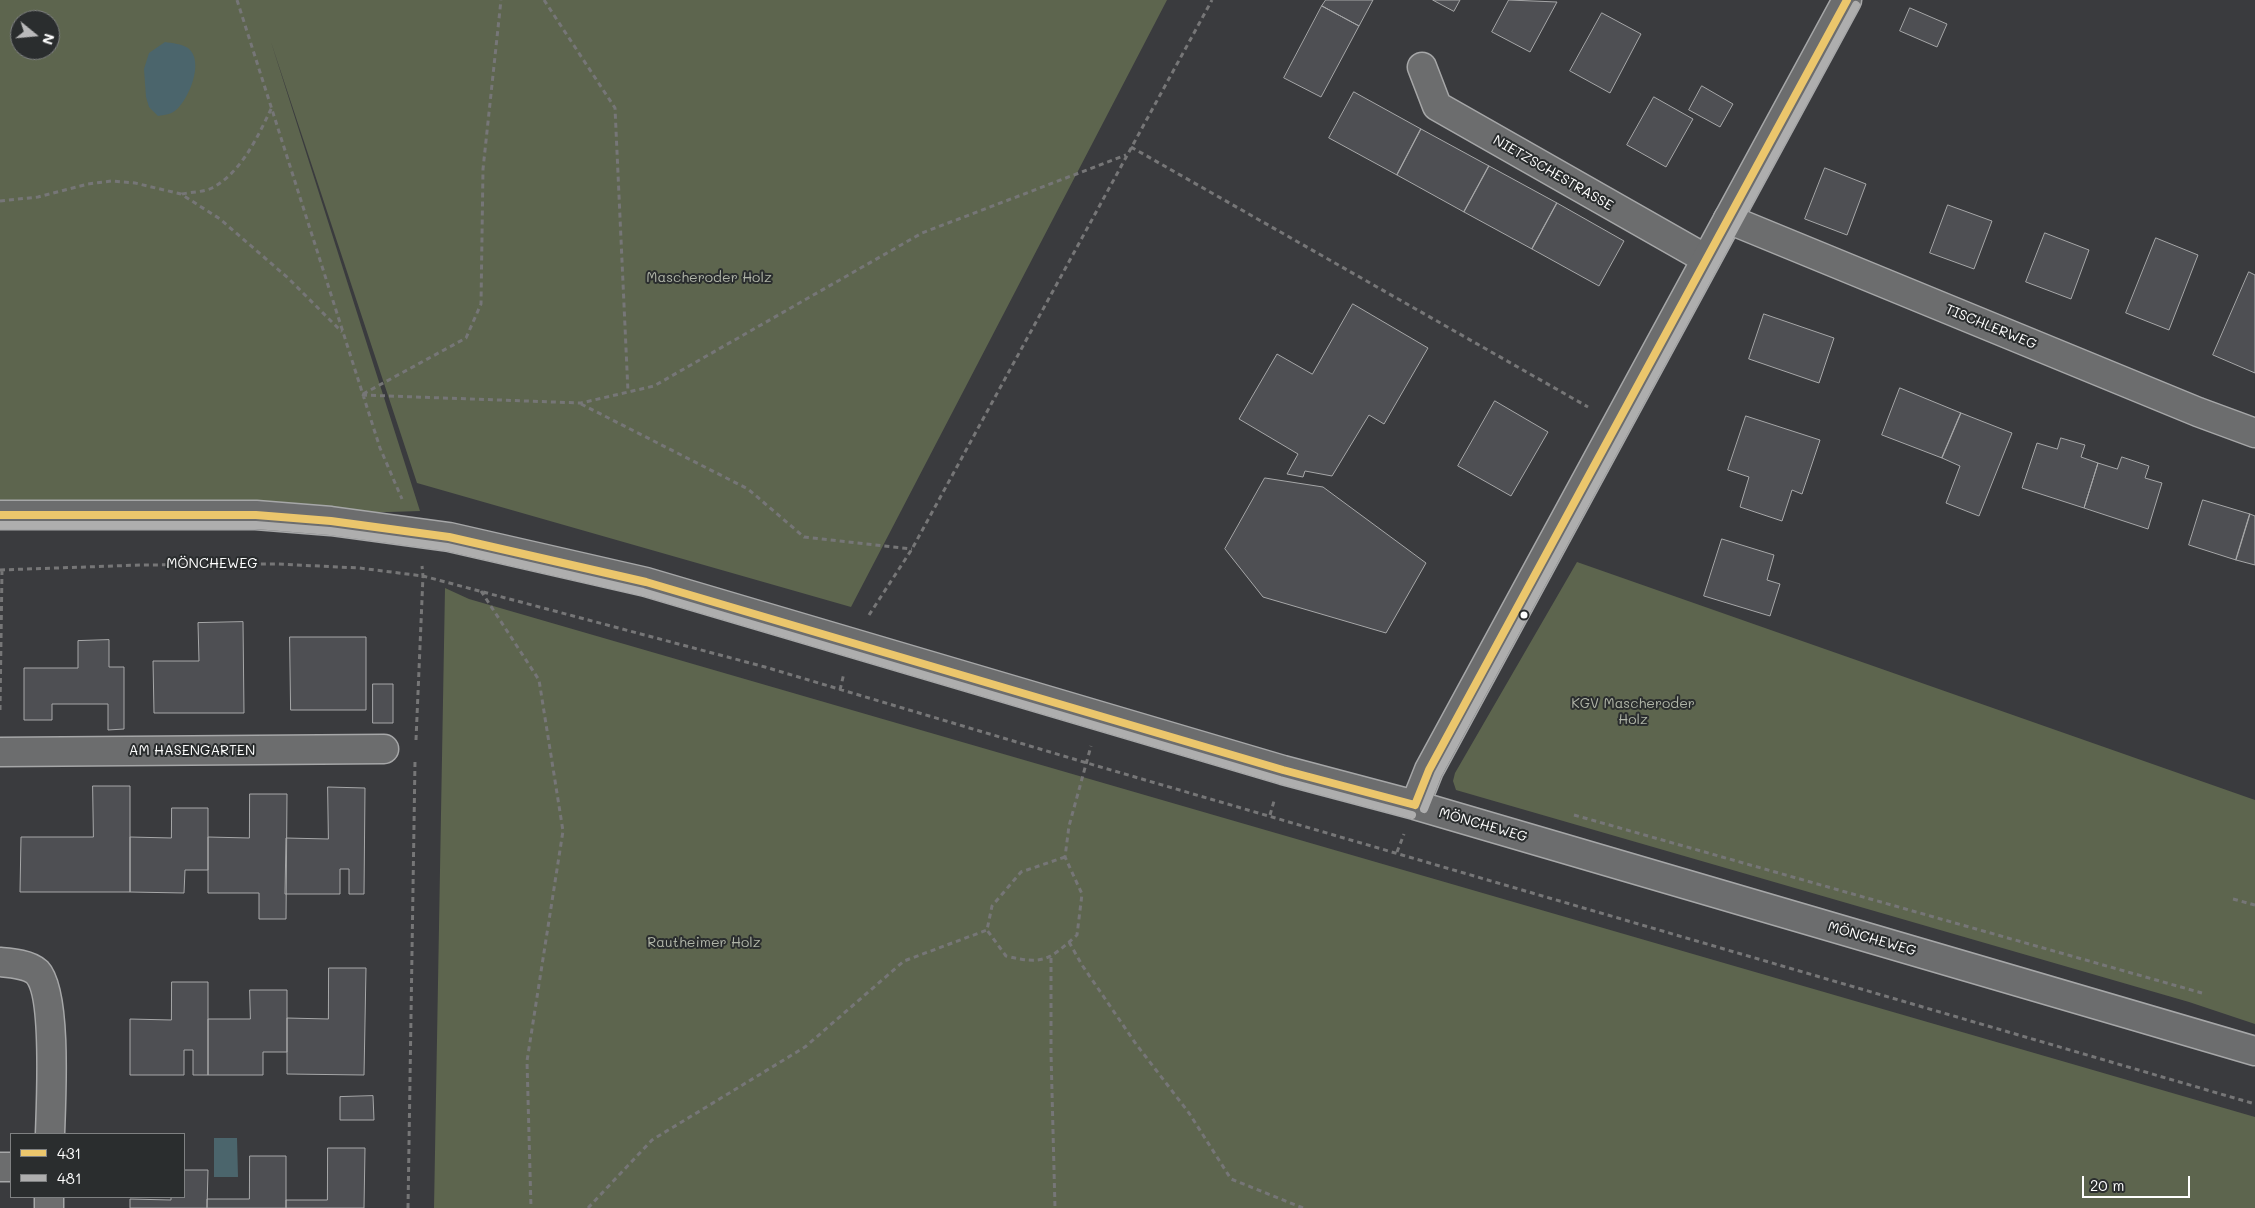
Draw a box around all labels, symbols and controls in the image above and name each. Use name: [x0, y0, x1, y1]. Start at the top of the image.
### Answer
north arrow: [10, 10, 60, 60]
text: N: [38, 31, 60, 47]
street label: NIETZSCHESTRASSE: [1490, 132, 1616, 214]
park label: Mascheroder Holz: [646, 270, 772, 286]
street label: TISCHLERWEG: [1943, 301, 2039, 353]
street label: MÖNCHEWEG: [166, 556, 258, 572]
unlabelled marker: [1519, 610, 1529, 620]
park label: KGV Mascheroder Holz: [1571, 696, 1695, 729]
street label: AM HASENGARTEN: [129, 743, 255, 759]
street label: MÖNCHEWEG: [1437, 804, 1529, 846]
street label: MÖNCHEWEG: [1826, 918, 1918, 960]
park label: Rautheimer Holz: [647, 935, 761, 951]
legend: [10, 1133, 185, 1198]
text: 431: [57, 1143, 81, 1163]
scale bar: [2085, 1166, 2192, 1198]
text: 481: [57, 1168, 82, 1188]
text: 20 m: [2090, 1175, 2124, 1195]

